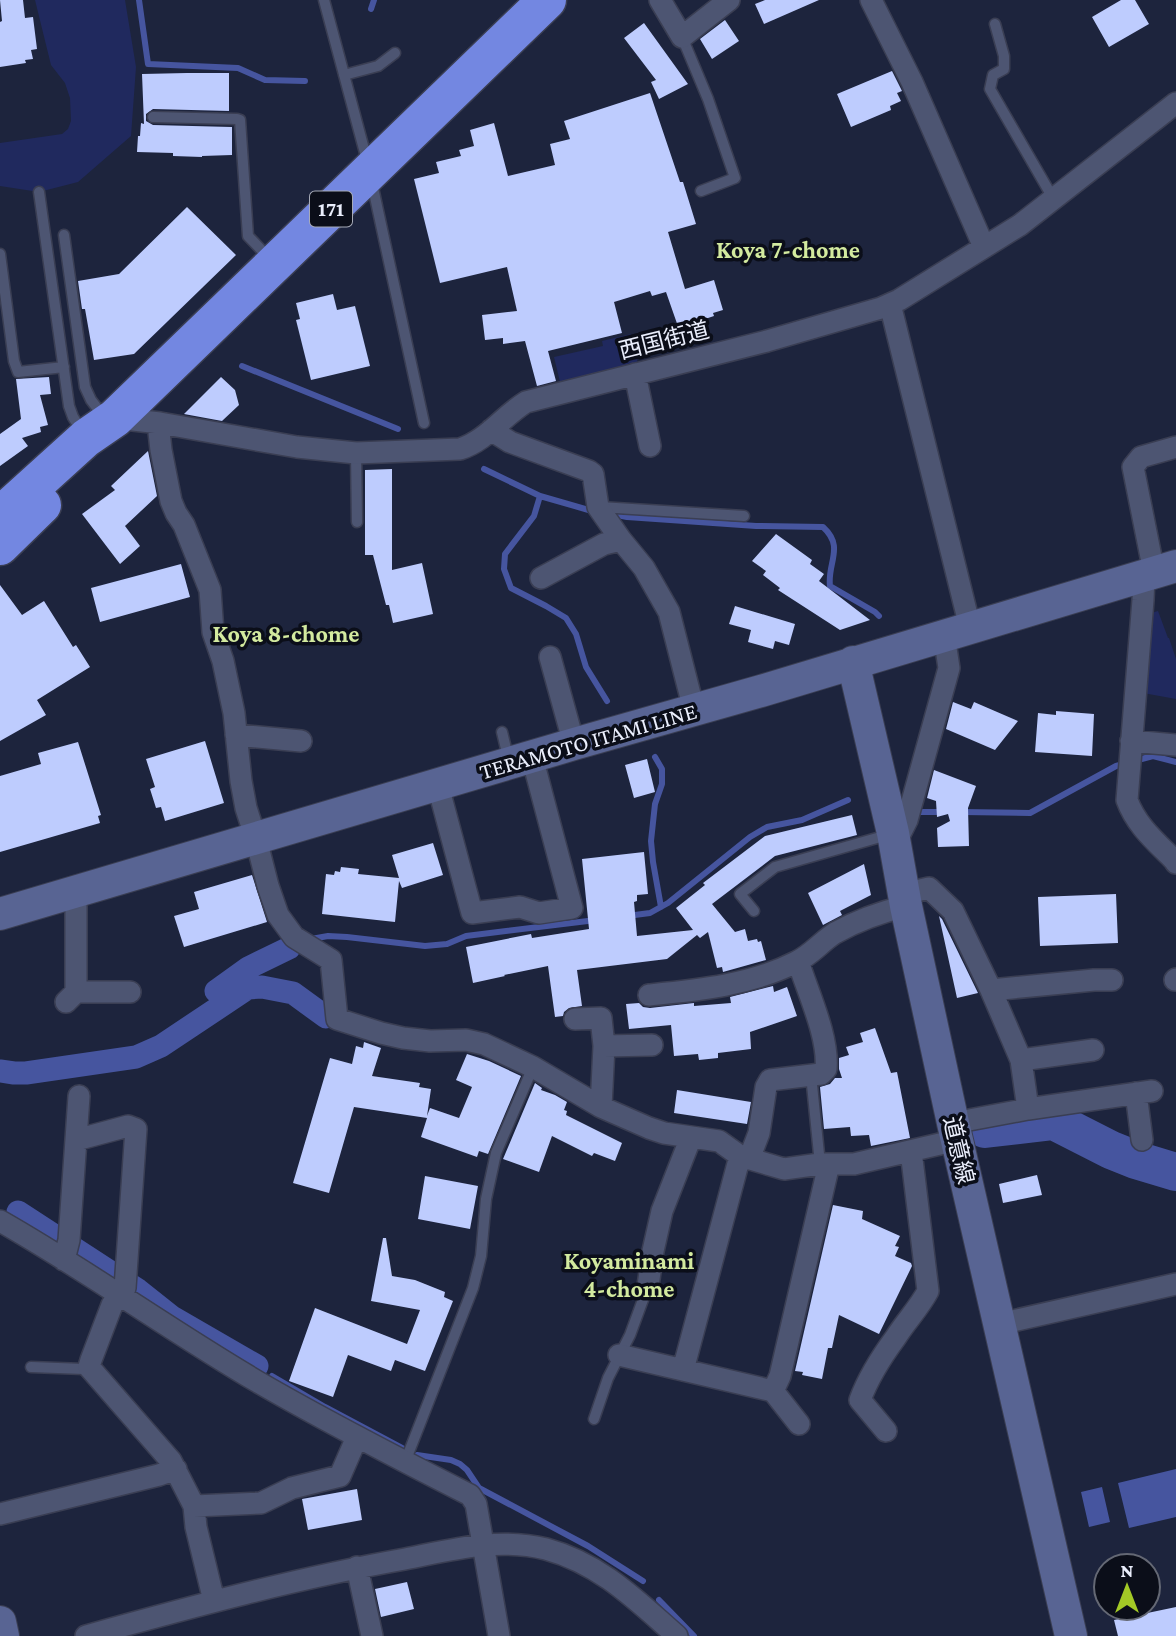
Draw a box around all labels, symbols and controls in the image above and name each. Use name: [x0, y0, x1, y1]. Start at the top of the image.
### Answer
road number: 171: [310, 192, 352, 227]
district label: Koya 7-chome: [716, 236, 860, 263]
street label: 西国街道: [616, 316, 712, 364]
district label: Koya 8-chome: [213, 620, 359, 647]
street label: TERAMOTO ITAMI LINE: [476, 698, 700, 784]
street label: 道意線: [939, 1113, 979, 1187]
district label: Koyaminami 4-chome: [564, 1247, 694, 1302]
north arrow: [1092, 1552, 1162, 1622]
text: N: [1121, 1560, 1134, 1581]

